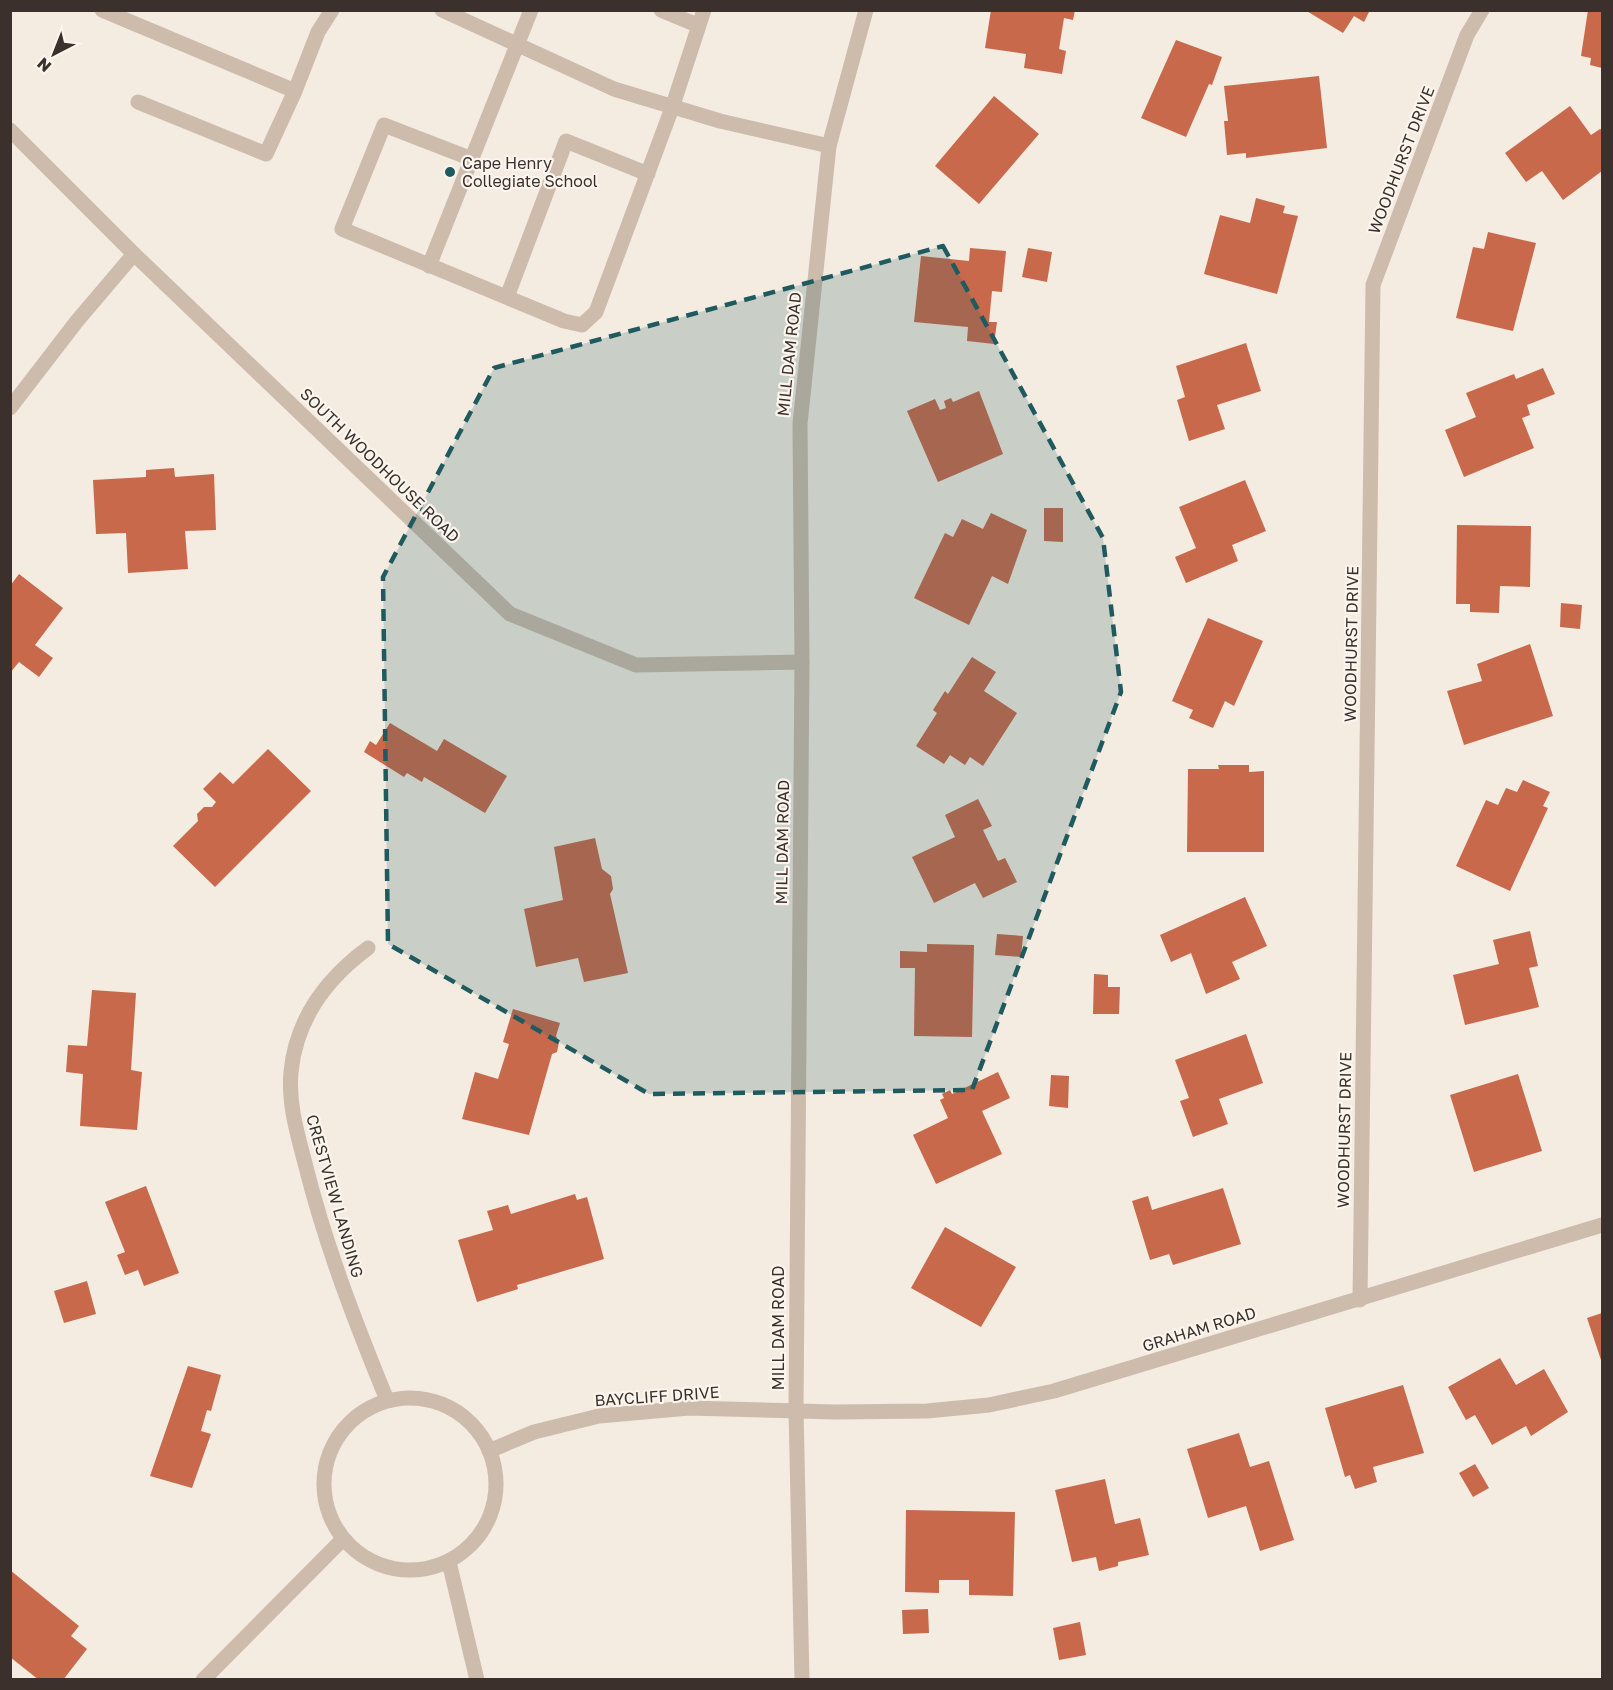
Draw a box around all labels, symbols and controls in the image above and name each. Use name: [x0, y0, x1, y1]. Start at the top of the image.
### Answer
north arrow: [24, 24, 84, 84]
text: N: [33, 54, 55, 77]
street label: WOODHURST DRIVE: [1364, 83, 1438, 237]
place label: Cape Henry Collegiate School: [462, 153, 598, 191]
marker: Cape Henry Collegiate School: [443, 165, 457, 179]
street label: MILL DAM ROAD: [773, 291, 805, 417]
street label: SOUTH WOODHOUSE ROAD: [296, 384, 464, 546]
street label: WOODHURST DRIVE: [1340, 566, 1362, 722]
street label: MILL DAM ROAD: [771, 779, 793, 905]
street label: WOODHURST DRIVE: [1333, 1052, 1355, 1208]
street label: CRESTVIEW LANDING: [302, 1112, 368, 1280]
street label: MILL DAM ROAD: [768, 1266, 788, 1390]
street label: GRAHAM ROAD: [1140, 1302, 1258, 1356]
street label: BAYCLIFF DRIVE: [594, 1382, 720, 1410]

